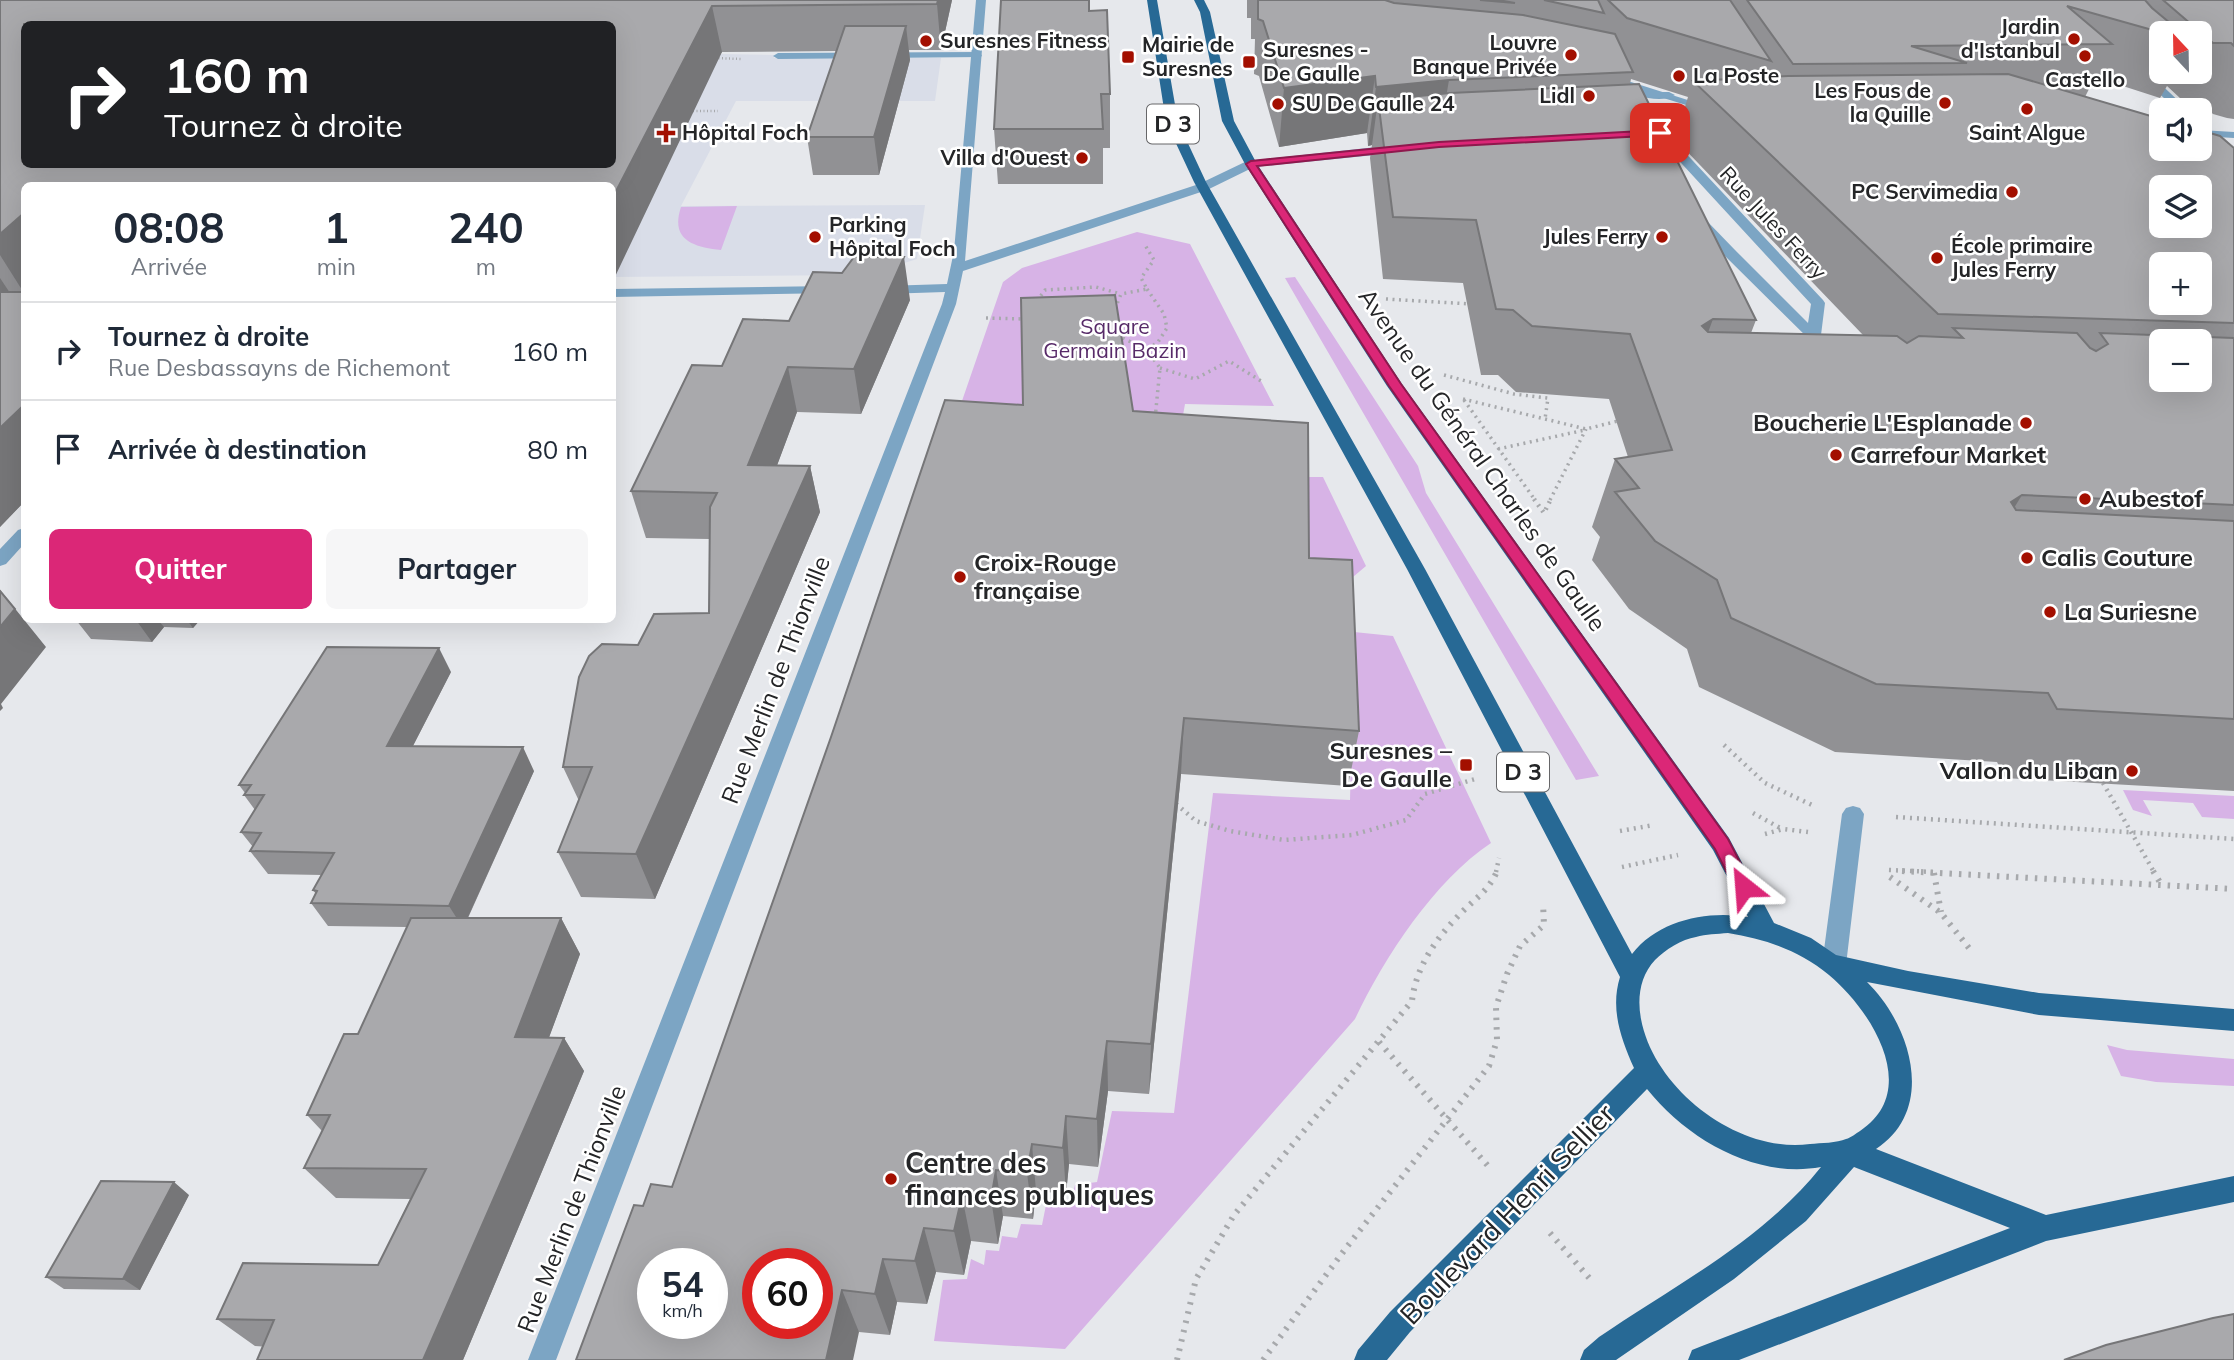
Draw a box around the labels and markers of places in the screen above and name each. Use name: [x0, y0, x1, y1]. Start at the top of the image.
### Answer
place label: Jardin d'Istanbul: [1961, 13, 2060, 63]
place label: Suresnes Fitness: [940, 27, 1107, 53]
place label: Louvre Banque Privée: [1412, 29, 1557, 79]
place label: Mairie de Suresnes: [1142, 31, 1234, 81]
marker: Jardin d'Istanbul: [2066, 31, 2082, 47]
marker: Suresnes Fitness: [918, 33, 934, 49]
place label: Suresnes - De Gaulle: [1263, 36, 1369, 86]
marker: Louvre Banque Privée: [1563, 47, 1579, 63]
marker: Castello: [2077, 48, 2093, 64]
marker: Mairie de Suresnes: [1120, 49, 1136, 65]
marker: Suresnes - De Gaulle: [1241, 54, 1257, 70]
place label: La Poste: [1693, 62, 1779, 88]
place label: Castello: [2045, 66, 2125, 92]
marker: La Poste: [1671, 68, 1687, 84]
place label: Les Fous de la Quille: [1814, 77, 1931, 127]
place label: Lidl: [1539, 82, 1575, 108]
marker: Lidl: [1581, 88, 1597, 104]
place label: SU De Gaulle 24: [1292, 90, 1455, 116]
marker: Les Fous de la Quille: [1937, 95, 1953, 111]
marker: SU De Gaulle 24: [1270, 96, 1286, 112]
marker: Saint Algue: [2019, 101, 2035, 117]
pin: [1630, 103, 1690, 163]
place label: Hôpital Foch: [682, 119, 809, 145]
place label: Saint Algue: [1969, 119, 2085, 145]
marker: Hôpital Foch: [656, 123, 676, 143]
place label: Villa d'Ouest: [940, 144, 1068, 170]
marker: Villa d'Ouest: [1074, 150, 1090, 166]
place label: PC Servimedia: [1851, 178, 1998, 204]
marker: PC Servimedia: [2004, 184, 2020, 200]
place label: Parking Hôpital Foch: [829, 211, 956, 261]
place label: Jules Ferry: [1543, 223, 1649, 249]
marker: Parking Hôpital Foch: [807, 229, 823, 245]
marker: Jules Ferry: [1654, 229, 1670, 245]
place label: École primaire Jules Ferry: [1951, 232, 2093, 282]
marker: École primaire Jules Ferry: [1929, 250, 1945, 266]
place label: Boucherie L'Esplanade: [1753, 407, 2012, 437]
marker: Boucherie L'Esplanade: [2018, 415, 2034, 431]
place label: Carrefour Market: [1850, 439, 2046, 469]
marker: Carrefour Market: [1828, 447, 1844, 463]
place label: Aubestof: [2099, 483, 2204, 513]
marker: Aubestof: [2077, 491, 2093, 507]
place label: Calis Couture: [2041, 542, 2193, 572]
place label: Croix-Rouge française: [974, 547, 1116, 605]
marker: Calis Couture: [2019, 550, 2035, 566]
marker: Croix-Rouge française: [952, 569, 968, 585]
place label: La Suriesne: [2064, 596, 2197, 626]
marker: La Suriesne: [2042, 604, 2058, 620]
place label: Suresnes – De Gaulle: [1329, 735, 1453, 793]
place label: Vallon du Liban: [1939, 755, 2118, 785]
marker: Suresnes – De Gaulle: [1458, 757, 1474, 773]
marker: Vallon du Liban: [2124, 763, 2140, 779]
place label: Centre des finances publiques: [905, 1145, 1154, 1212]
marker: Centre des finances publiques: [883, 1171, 899, 1187]

